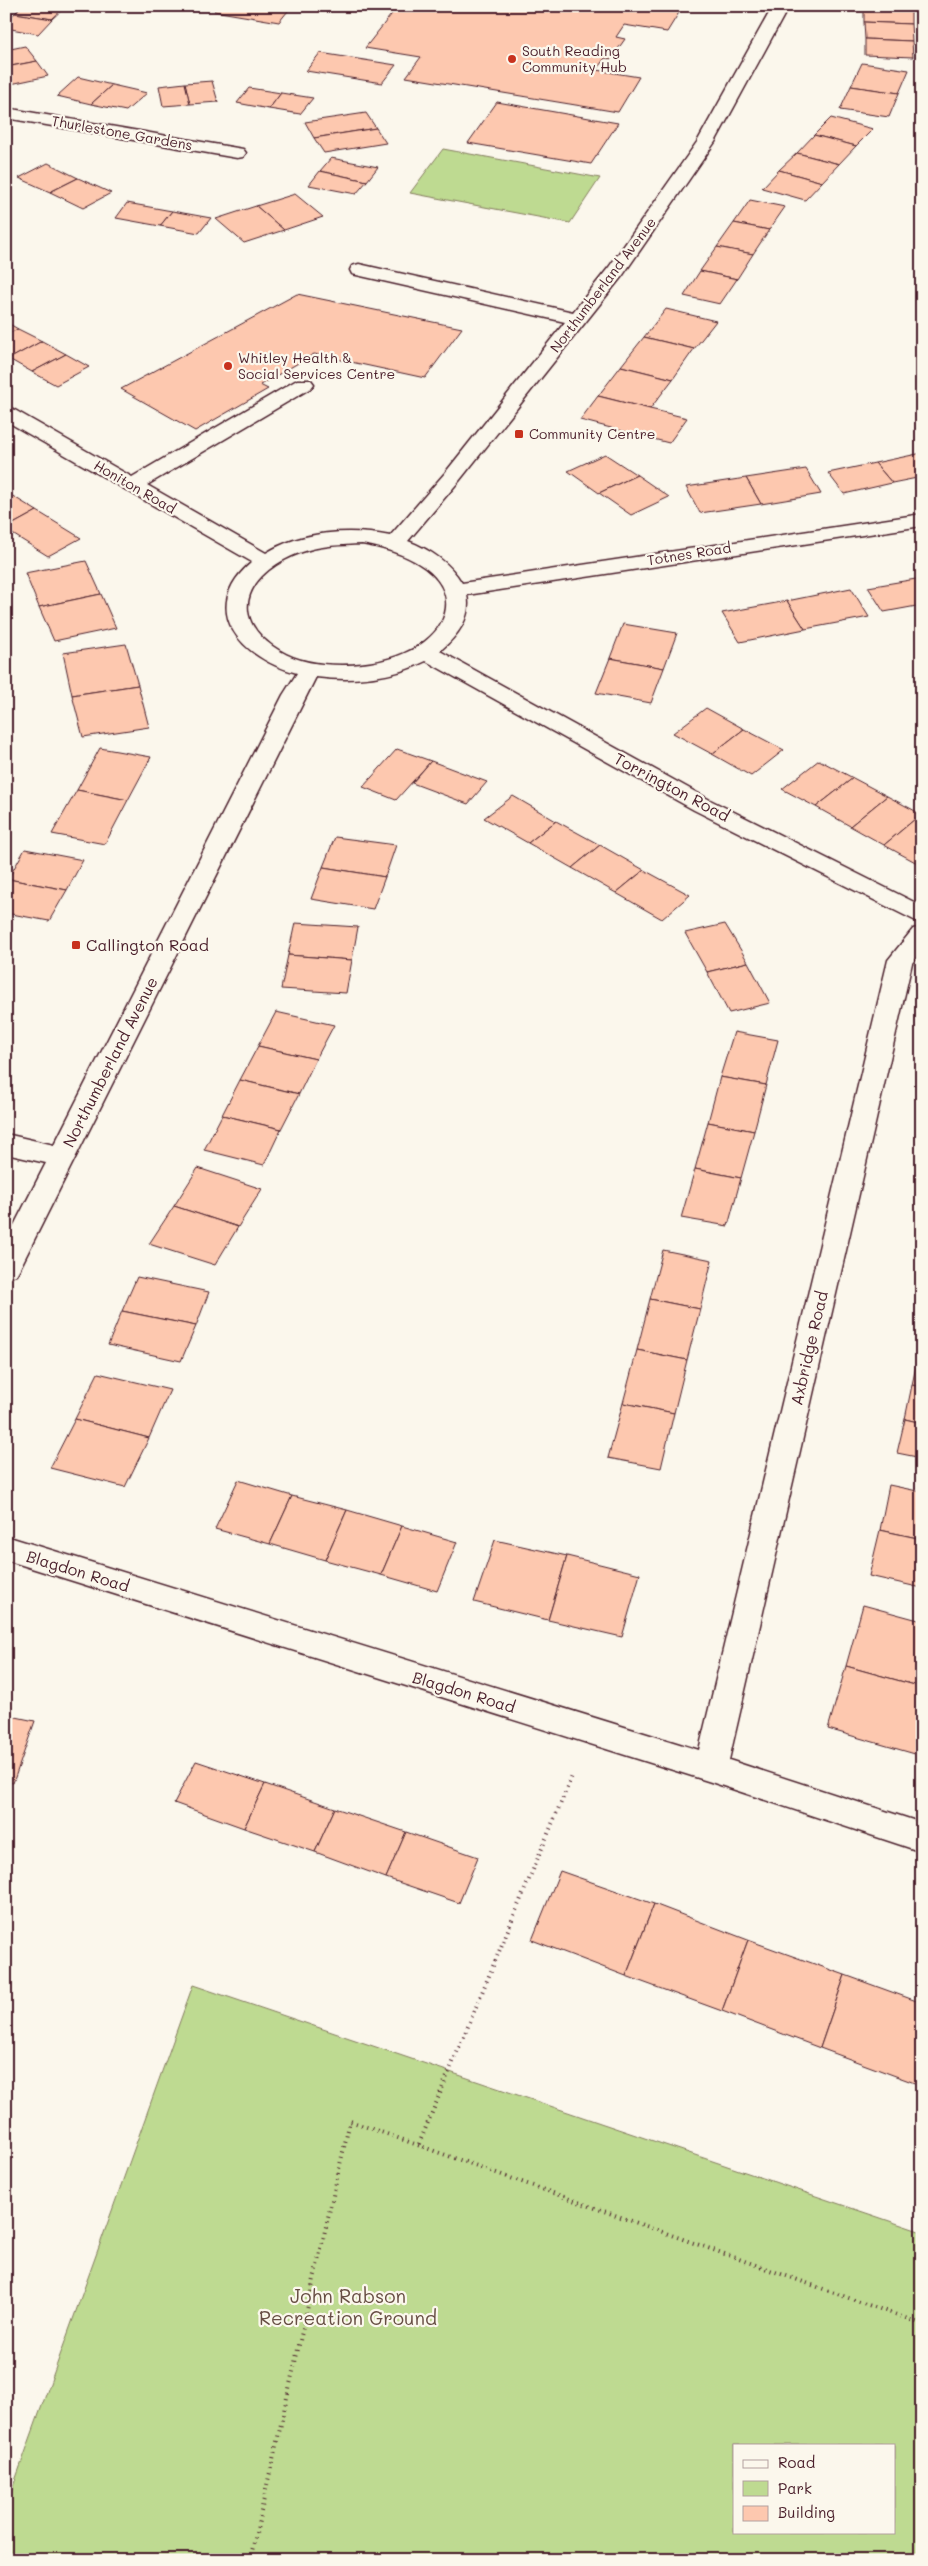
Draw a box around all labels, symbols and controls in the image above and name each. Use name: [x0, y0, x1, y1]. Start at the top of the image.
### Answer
place label: South Reading Community Hub: [522, 41, 627, 76]
marker: South Reading Community Hub: [506, 53, 518, 65]
street label: Thurlestone Gardens: [50, 111, 194, 154]
street label: Northumberland Avenue: [545, 213, 660, 356]
place label: Whitley Health & Social Services Centre: [238, 348, 395, 383]
marker: Whitley Health & Social Services Centre: [222, 360, 234, 372]
place label: Community Centre: [529, 424, 656, 443]
marker: Community Centre: [513, 428, 525, 440]
street label: Honiton Road: [91, 455, 180, 518]
street label: Totnes Road: [646, 537, 732, 570]
street label: Torrington Road: [611, 747, 734, 826]
place label: Callington Road: [86, 934, 209, 955]
marker: Callington Road: [70, 939, 82, 951]
street label: Northumberland Avenue: [57, 973, 162, 1151]
street label: Axbridge Road: [785, 1289, 832, 1407]
street label: Blagdon Road: [24, 1545, 132, 1596]
street label: Blagdon Road: [410, 1666, 518, 1717]
park label: John Rabson Recreation Ground: [259, 2283, 437, 2330]
legend: [733, 2444, 896, 2534]
text: Road: [778, 2452, 815, 2472]
text: Park: [778, 2478, 812, 2498]
text: Building: [778, 2502, 835, 2522]

